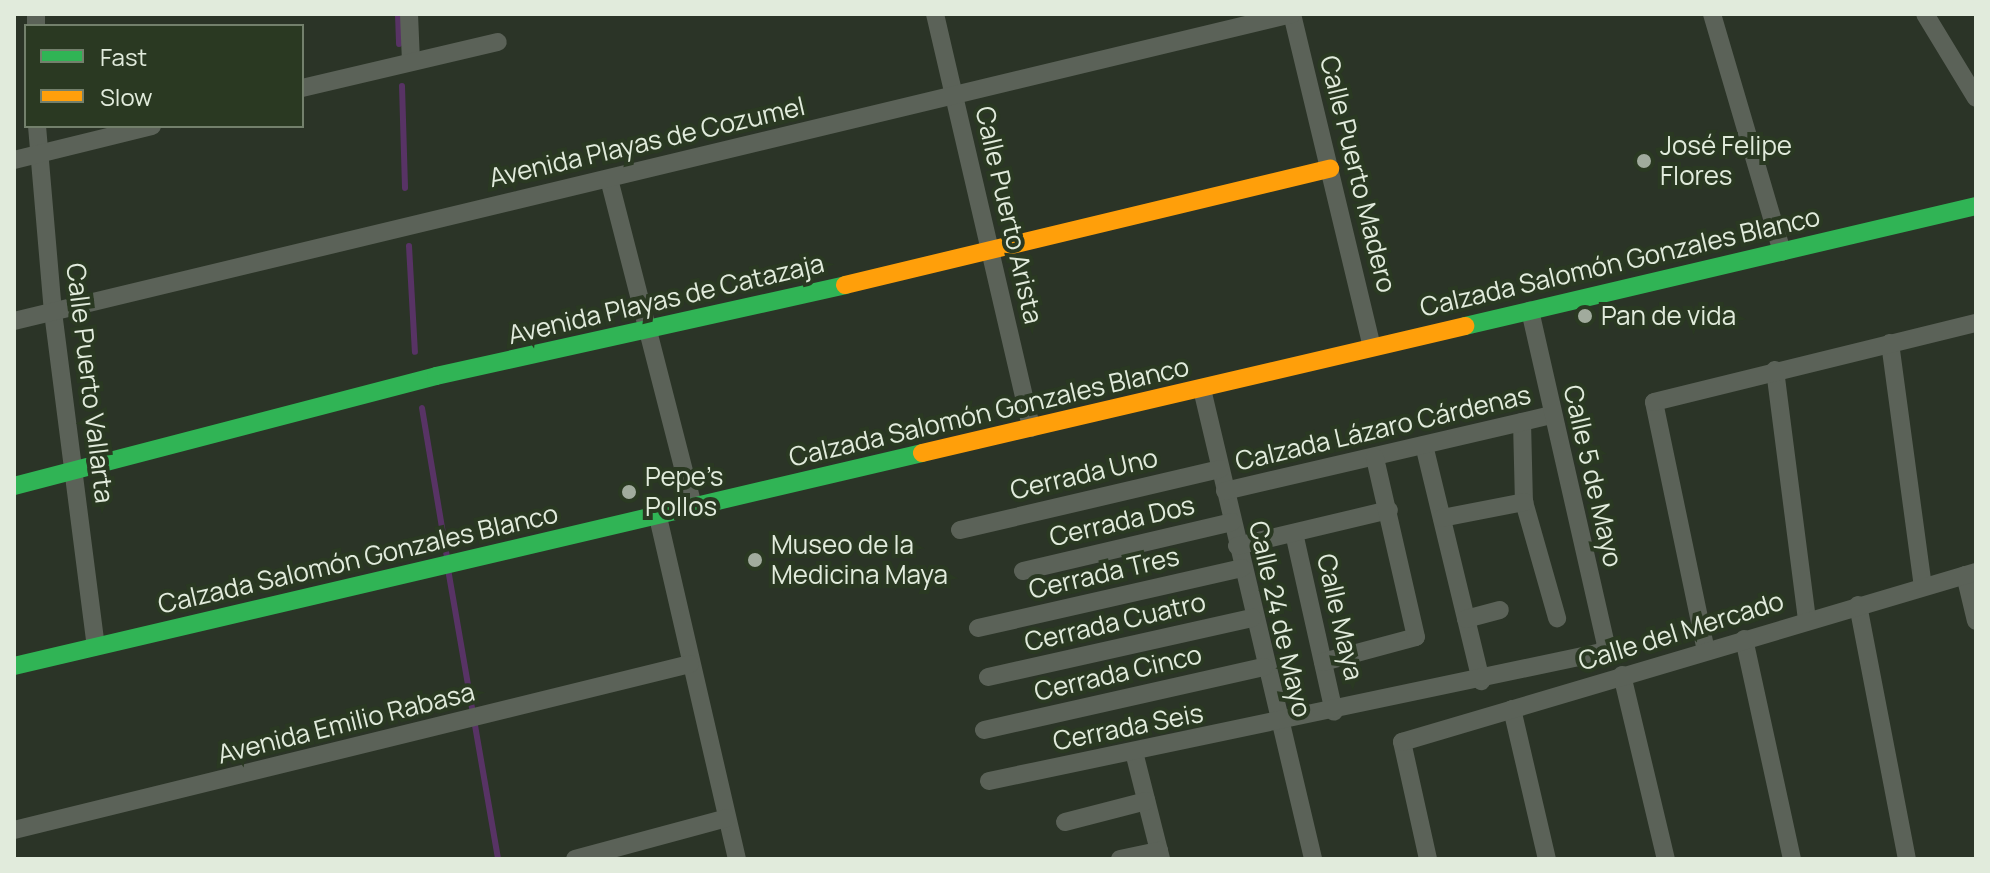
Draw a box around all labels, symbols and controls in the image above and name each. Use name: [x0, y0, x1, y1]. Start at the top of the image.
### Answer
legend: [24, 24, 304, 128]
text: Fast: [100, 40, 147, 73]
street label: Calle Puerto Madero: [1313, 52, 1403, 296]
text: Slow: [100, 80, 153, 113]
street label: Avenida Playas de Cozumel: [486, 90, 808, 194]
street label: Calle Puerto Arista: [969, 103, 1049, 327]
place label: José Felipe Flores: [1660, 130, 1792, 192]
marker: José Felipe Flores: [1635, 152, 1653, 170]
street label: Calzada Salomón Gonzales Blanco: [1417, 201, 1823, 323]
street label: Avenida Playas de Catazaja: [505, 247, 827, 351]
street label: Calle Puerto Vallarta: [60, 261, 120, 505]
place label: Pan de vida: [1601, 300, 1736, 332]
marker: Pan de vida: [1576, 307, 1594, 325]
street label: Calzada Salomón Gonzales Blanco: [786, 351, 1192, 473]
street label: Calzada Lázaro Cárdenas: [1232, 379, 1534, 477]
street label: Calle 5 de Mayo: [1557, 382, 1629, 570]
street label: Cerrada Uno: [1007, 442, 1161, 506]
place label: Pepe’s Pollos: [645, 461, 723, 522]
marker: Pepe’s Pollos: [620, 483, 638, 501]
street label: Cerrada Dos: [1046, 489, 1198, 553]
street label: Calzada Salomón Gonzales Blanco: [155, 498, 561, 620]
street label: Calle 24 de Mayo: [1242, 518, 1318, 720]
place label: Museo de la Medicina Maya: [771, 529, 948, 590]
street label: Cerrada Tres: [1026, 541, 1182, 605]
marker: Museo de la Medicina Maya: [746, 551, 764, 569]
street label: Calle Maya: [1310, 551, 1370, 683]
street label: Calle del Mercado: [1575, 585, 1787, 677]
street label: Cerrada Cuatro: [1021, 586, 1209, 658]
street label: Cerrada Cinco: [1031, 639, 1205, 707]
street label: Avenida Emilio Rabasa: [214, 676, 478, 770]
street label: Cerrada Seis: [1050, 697, 1206, 757]

